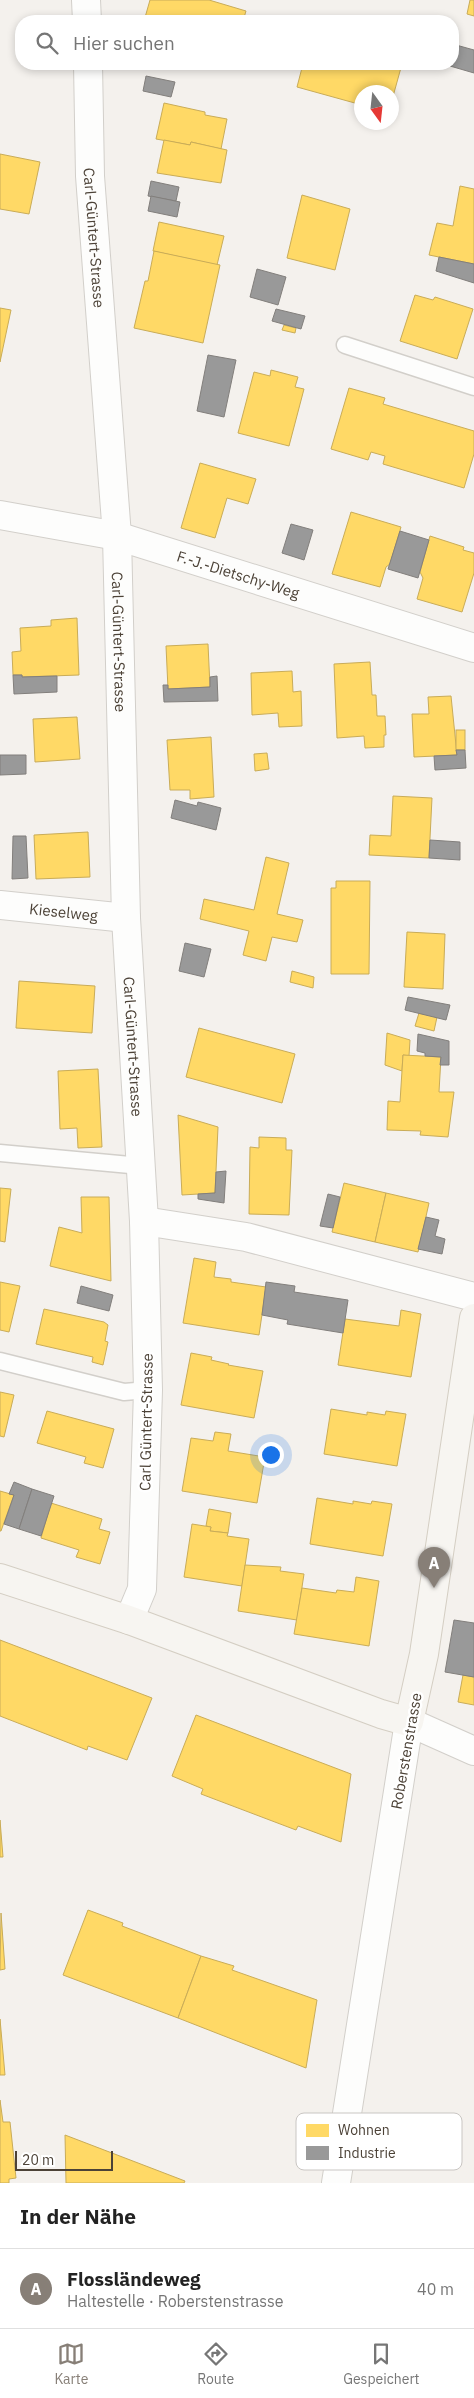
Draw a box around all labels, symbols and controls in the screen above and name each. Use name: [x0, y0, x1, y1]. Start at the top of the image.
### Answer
search box: [15, 15, 459, 70]
icon: search: [33, 29, 61, 57]
text: Hier suchen: [73, 31, 175, 55]
north arrow: [354, 85, 399, 130]
street label: Carl-Güntert-Strasse: [80, 168, 109, 309]
street label: F.-J.-Dietschy-Weg: [175, 546, 302, 602]
street label: Carl-Güntert-Strasse: [108, 572, 131, 712]
street label: Kieselweg: [29, 899, 99, 925]
street label: Carl-Güntert-Strasse: [120, 976, 147, 1117]
street label: Carl Güntert-Strasse: [135, 1353, 157, 1491]
your location: [258, 1442, 284, 1468]
pin: A: [418, 1547, 450, 1588]
street label: Roberstenstrasse: [386, 1691, 426, 1811]
legend: [296, 2113, 462, 2170]
text: Wohnen: [338, 2121, 390, 2139]
text: Industrie: [338, 2144, 396, 2162]
scale bar: [15, 2148, 112, 2171]
text: 20 m: [22, 2151, 54, 2169]
text: In der Nähe: [20, 2202, 136, 2230]
text: Flossländeweg: [67, 2267, 201, 2291]
text: A: [31, 2279, 41, 2299]
text: 40 m: [417, 2279, 454, 2299]
text: Haltestelle · Roberstenstrasse: [67, 2291, 284, 2311]
tab: Karte: [54, 2340, 88, 2388]
tab: Route: [197, 2340, 234, 2388]
tab: Gespeichert: [343, 2340, 420, 2388]

